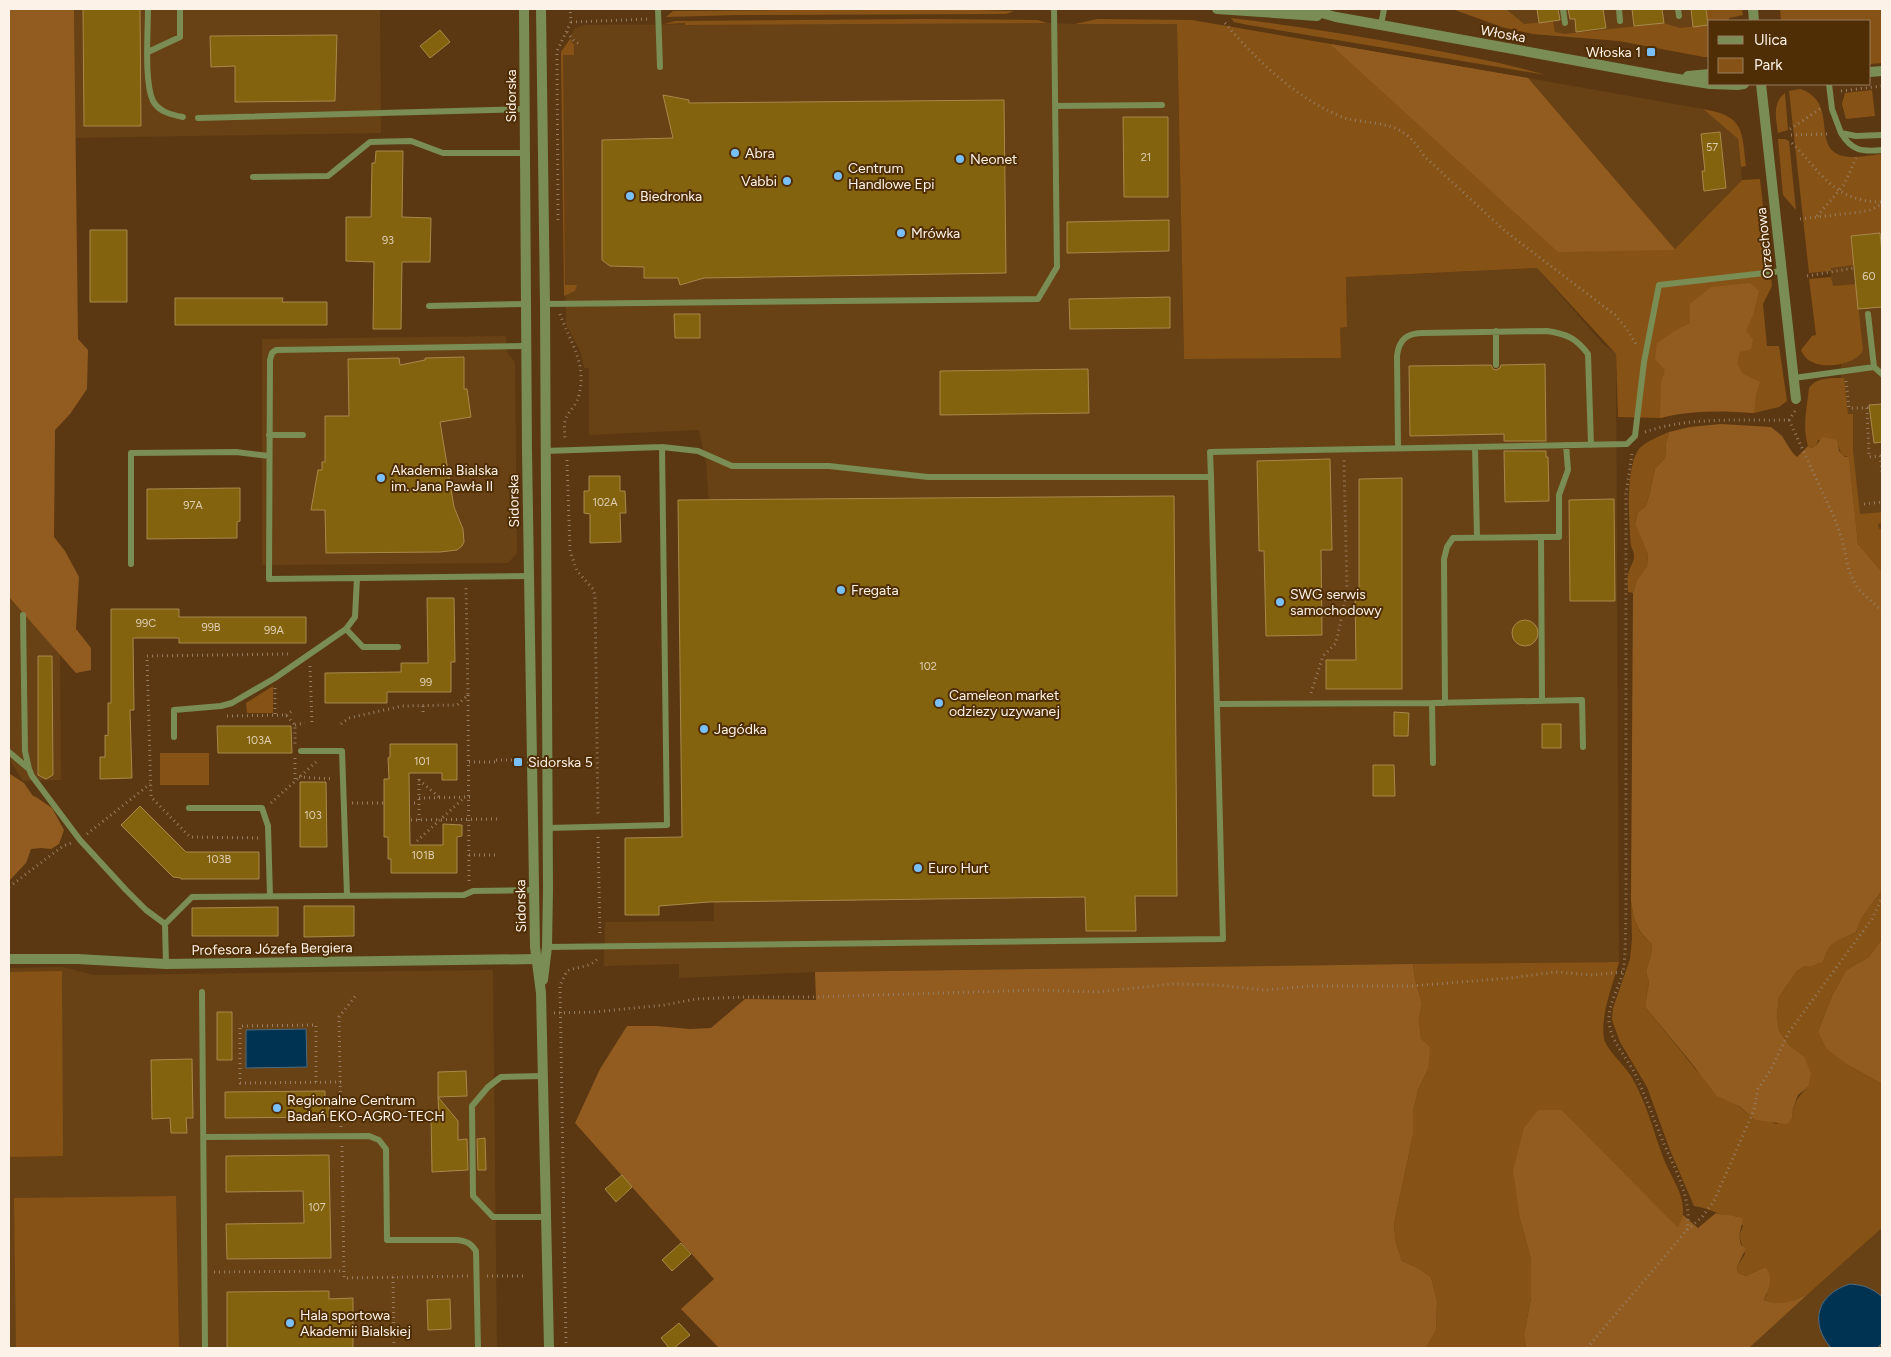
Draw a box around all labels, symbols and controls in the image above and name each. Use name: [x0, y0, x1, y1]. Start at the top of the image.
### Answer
legend: [1708, 20, 1871, 85]
street label: Włoska: [1479, 22, 1527, 46]
text: Ulica: [1754, 31, 1787, 49]
place label: Włoska 1: [1586, 44, 1641, 61]
marker: Włoska 1: [1645, 46, 1657, 58]
text: Park: [1754, 56, 1783, 74]
street label: Sidorska: [503, 69, 520, 123]
house number: 57: [1706, 141, 1718, 154]
place label: Abra: [745, 145, 775, 162]
marker: Abra: [729, 147, 741, 159]
place label: Neonet: [970, 151, 1017, 168]
house number: 21: [1141, 151, 1151, 164]
marker: Neonet: [954, 153, 966, 165]
place label: Centrum Handlowe Epi: [848, 160, 934, 193]
marker: Centrum Handlowe Epi: [832, 170, 844, 182]
place label: Vabbi: [741, 173, 777, 190]
marker: Vabbi: [781, 175, 793, 187]
place label: Biedronka: [640, 188, 702, 205]
marker: Biedronka: [624, 190, 636, 202]
street label: Orzechowa: [1753, 207, 1777, 279]
place label: Mrówka: [911, 225, 960, 242]
marker: Mrówka: [895, 227, 907, 239]
house number: 93: [382, 234, 394, 247]
house number: 60: [1862, 270, 1876, 283]
place label: Akademia Bialska im. Jana Pawła II: [391, 462, 498, 495]
marker: Akademia Bialska im. Jana Pawła II: [375, 472, 387, 484]
street label: Sidorska: [505, 474, 523, 528]
house number: 102A: [592, 496, 618, 509]
house number: 97A: [183, 499, 203, 512]
place label: Fregata: [851, 582, 899, 599]
marker: Fregata: [835, 584, 847, 596]
place label: SWG serwis samochodowy: [1290, 586, 1382, 619]
marker: SWG serwis samochodowy: [1274, 596, 1286, 608]
house number: 99C: [136, 617, 156, 630]
house number: 99B: [201, 621, 221, 634]
house number: 99A: [264, 624, 284, 637]
house number: 102: [919, 660, 937, 673]
house number: 99: [420, 676, 432, 689]
place label: Cameleon market odziezy uzywanej: [949, 687, 1060, 720]
marker: Cameleon market odziezy uzywanej: [933, 697, 945, 709]
place label: Jagódka: [714, 721, 767, 738]
marker: Jagódka: [698, 723, 710, 735]
house number: 103A: [246, 734, 272, 747]
place label: Sidorska 5: [528, 754, 593, 771]
house number: 101: [414, 755, 430, 768]
marker: Sidorska 5: [512, 756, 524, 768]
house number: 103: [304, 809, 322, 822]
house number: 101B: [412, 849, 435, 862]
house number: 103B: [207, 853, 231, 866]
place label: Euro Hurt: [928, 860, 989, 877]
marker: Euro Hurt: [912, 862, 924, 874]
street label: Sidorska: [512, 879, 530, 933]
street label: Profesora Józefa Bergiera: [191, 939, 353, 959]
place label: Regionalne Centrum Badań EKO-AGRO-TECH: [287, 1092, 445, 1125]
marker: Regionalne Centrum Badań EKO-AGRO-TECH: [271, 1102, 283, 1114]
house number: 107: [308, 1201, 326, 1214]
place label: Hala sportowa Akademii Bialskiej: [300, 1307, 411, 1340]
marker: Hala sportowa Akademii Bialskiej: [284, 1317, 296, 1329]

